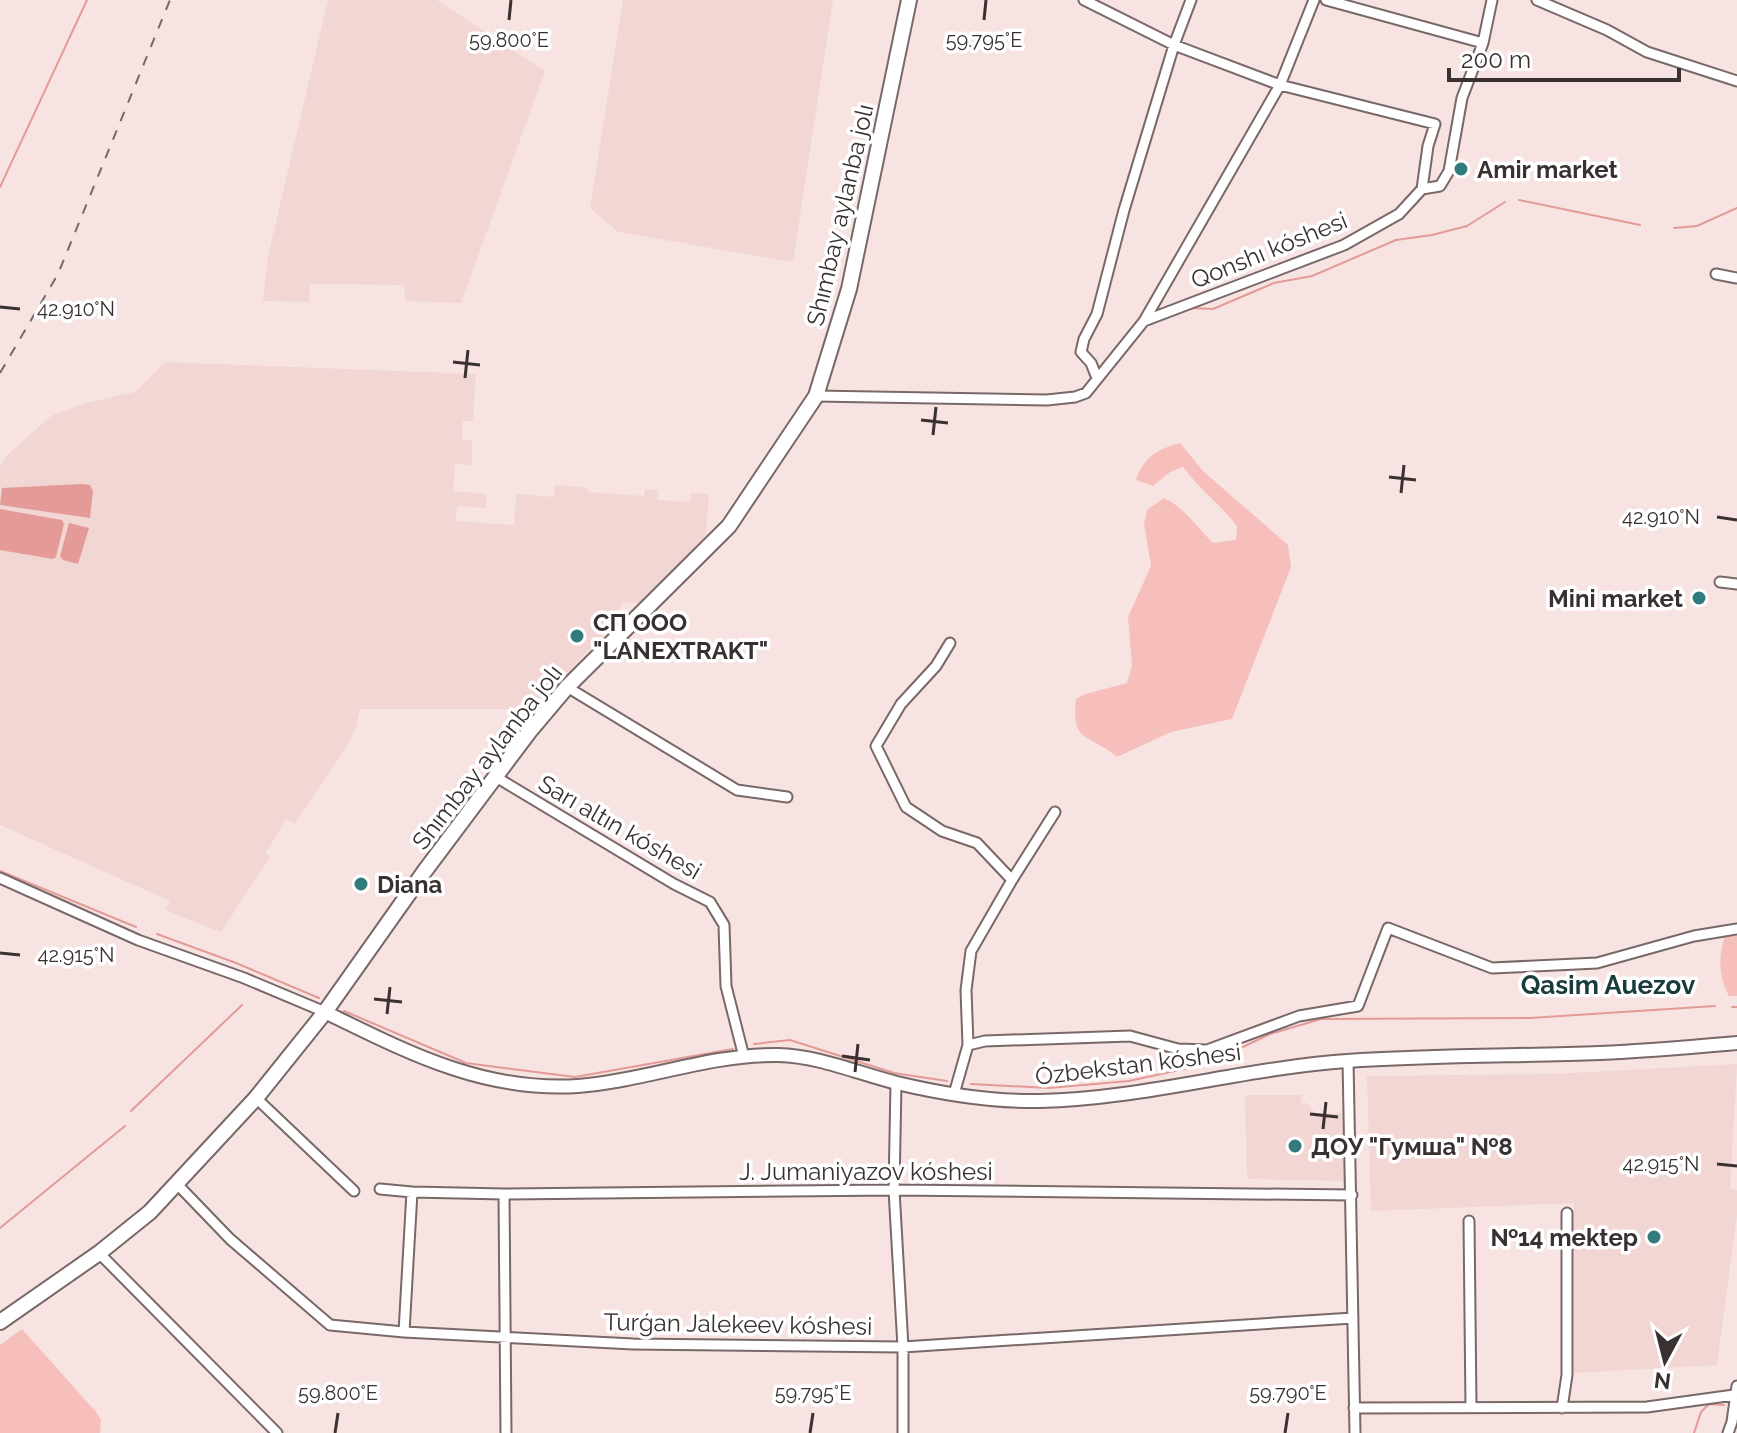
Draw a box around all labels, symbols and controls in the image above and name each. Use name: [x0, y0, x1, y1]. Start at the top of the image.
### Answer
text: 59.800°E: [469, 28, 549, 52]
text: 59.795°E: [946, 28, 1022, 52]
scale bar: [1449, 32, 1679, 82]
text: 200 m: [1461, 45, 1531, 74]
street label: Shımbay aylanba jolı: [800, 101, 880, 329]
place label: Amir market: [1477, 155, 1618, 184]
marker: Amir market: [1452, 160, 1470, 178]
street label: Qonshı kóshesi: [1187, 205, 1351, 295]
text: 42.910°N: [37, 297, 115, 321]
text: 42.910°N: [1622, 505, 1700, 529]
place label: Mini market: [1548, 584, 1683, 613]
marker: Mini market: [1690, 589, 1708, 607]
place label: СП ООО "LANEXTRAKT": [593, 608, 768, 665]
marker: СП ООО "LANEXTRAKT": [568, 627, 586, 645]
street label: Shımbay aylanba jolı: [406, 659, 568, 855]
street label: Sarı altın kóshesi: [533, 769, 707, 885]
place label: Diana: [377, 870, 443, 899]
marker: Diana: [352, 875, 370, 893]
text: 42.915°N: [37, 943, 115, 967]
district label: Qasim Auezov: [1521, 970, 1696, 1000]
street label: Ózbekstan kóshesi: [1033, 1037, 1243, 1091]
place label: ДОУ "Гумша" №8: [1311, 1132, 1513, 1161]
marker: ДОУ "Гумша" №8: [1286, 1137, 1304, 1155]
text: 42.915°N: [1622, 1152, 1700, 1176]
street label: J. Jumaniyazov kóshesi: [739, 1157, 993, 1186]
place label: №14 mektep: [1490, 1223, 1638, 1252]
marker: №14 mektep: [1645, 1228, 1663, 1246]
street label: Turǵan Jalekeev kóshesi: [603, 1307, 873, 1341]
north arrow: [1625, 1321, 1705, 1401]
text: N: [1653, 1367, 1672, 1395]
text: 59.800°E: [298, 1381, 378, 1405]
text: 59.795°E: [775, 1381, 851, 1405]
text: 59.790°E: [1249, 1381, 1327, 1405]

